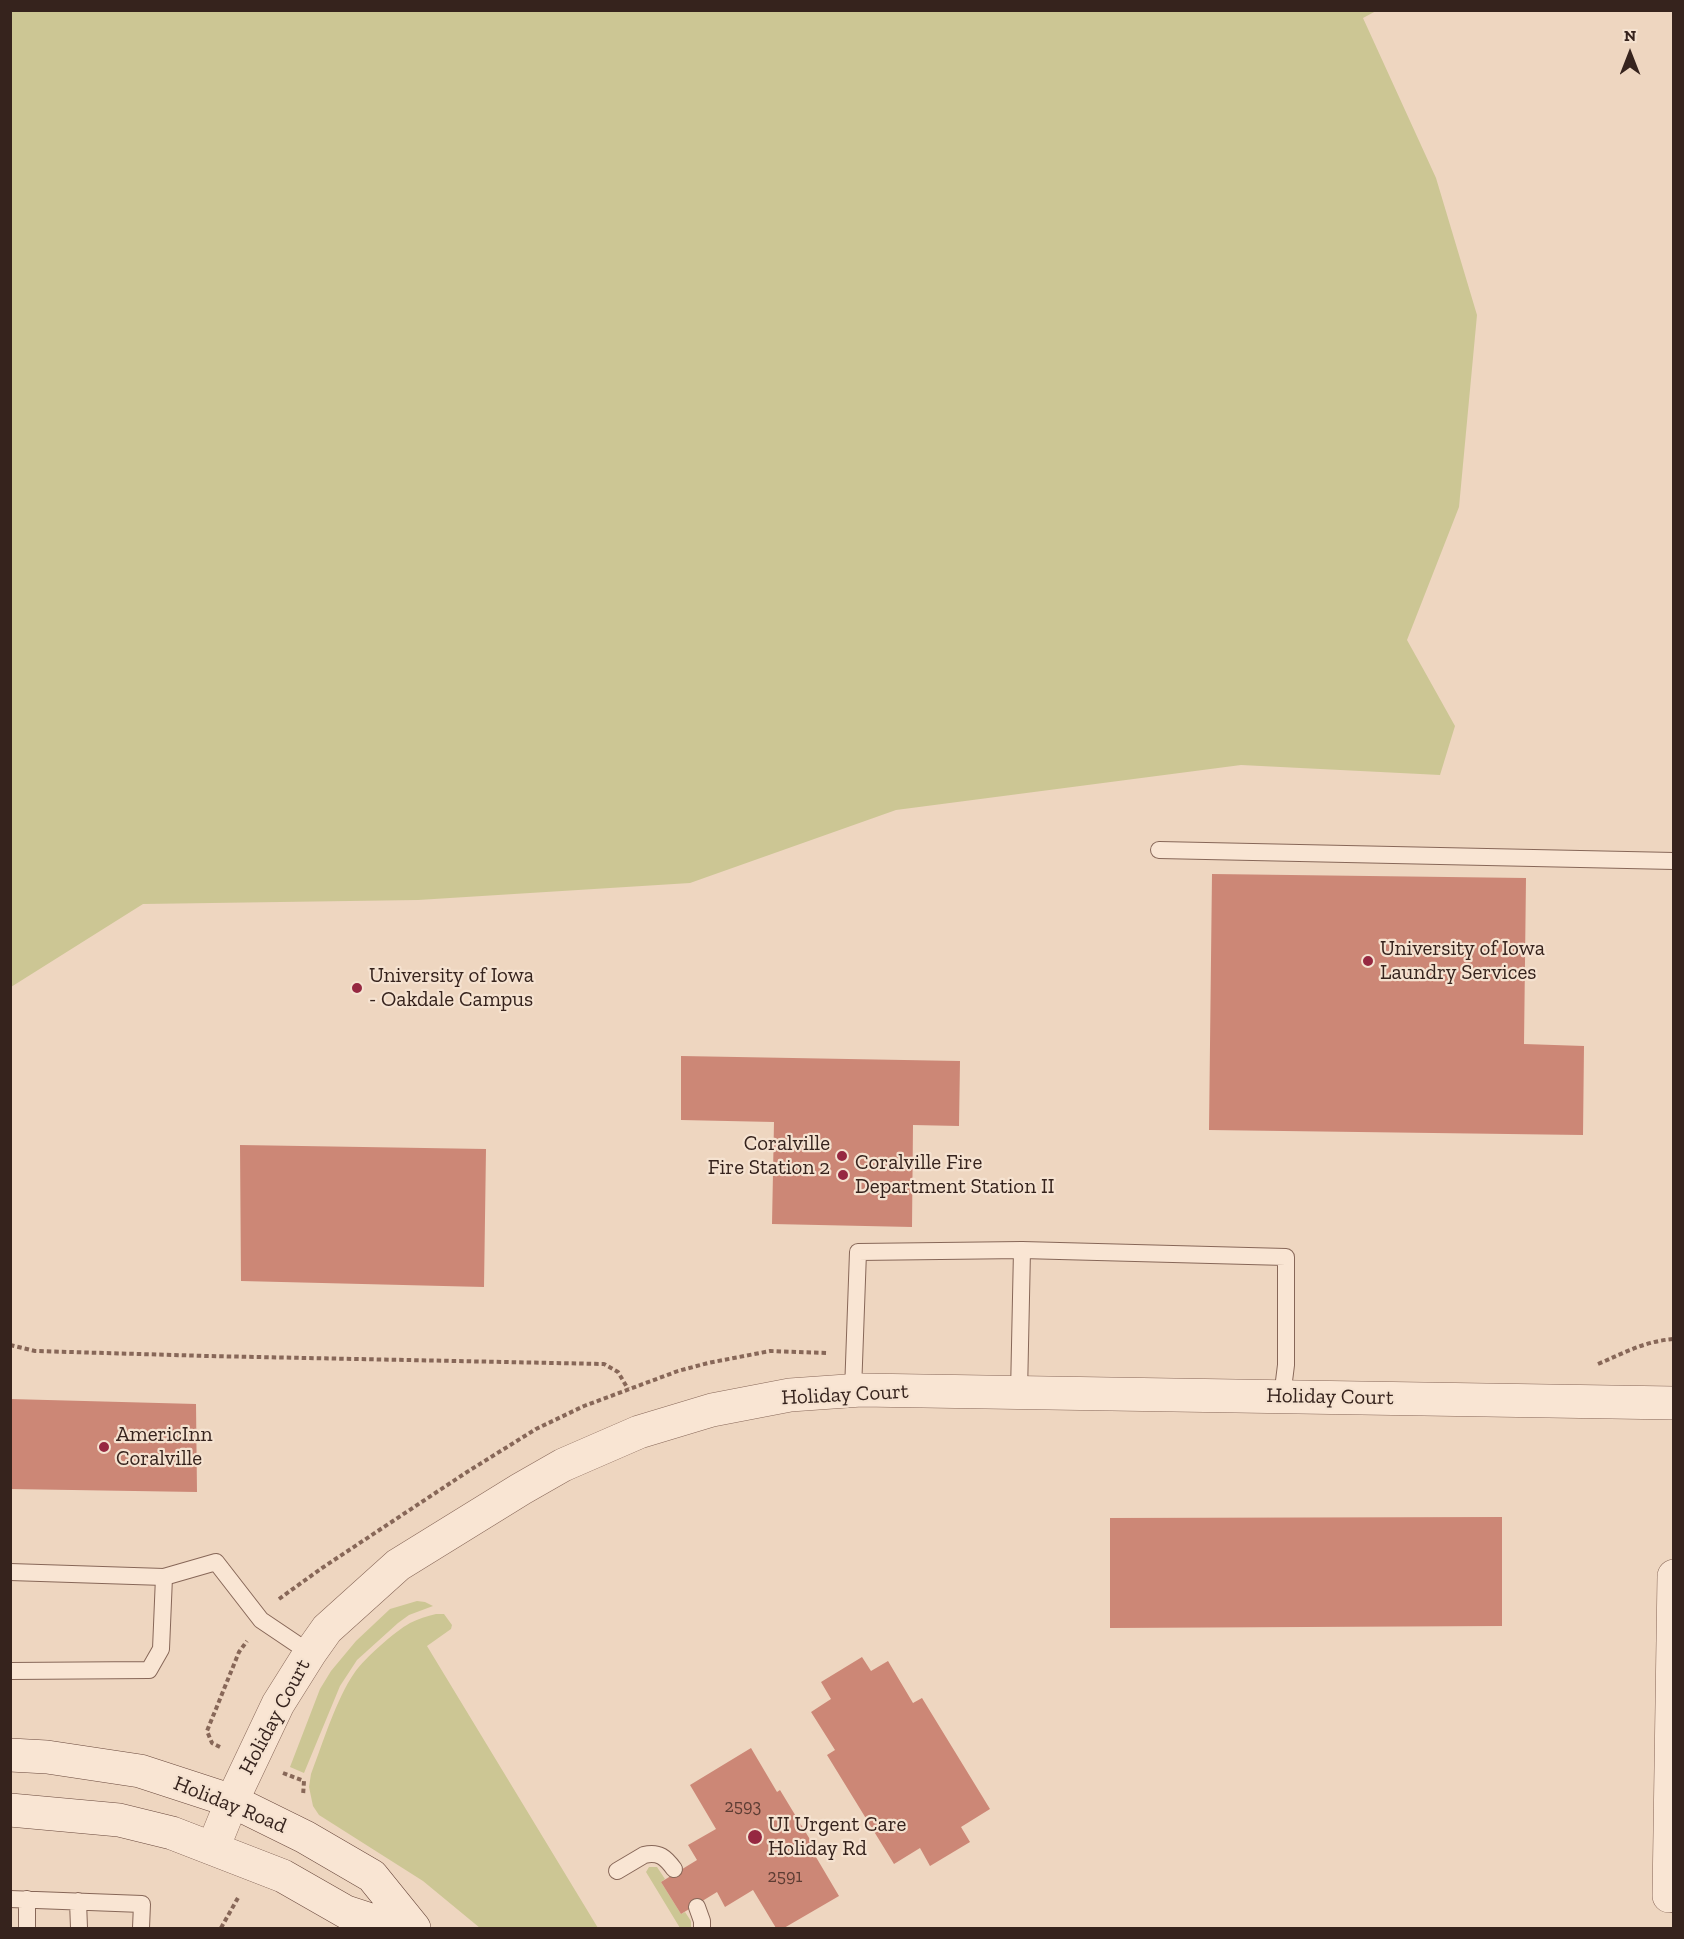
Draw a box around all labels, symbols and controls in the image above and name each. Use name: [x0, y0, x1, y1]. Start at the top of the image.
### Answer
north arrow: [1600, 24, 1660, 84]
text: N: [1624, 26, 1636, 45]
place label: University of Iowa Laundry Services: [1380, 936, 1545, 986]
marker: University of Iowa Laundry Services: [1361, 954, 1375, 968]
place label: University of Iowa - Oakdale Campus: [369, 963, 534, 1013]
marker: University of Iowa - Oakdale Campus: [350, 981, 364, 995]
place label: Coralville Fire Station 2: [708, 1131, 830, 1181]
marker: Coralville Fire Station 2: [835, 1149, 849, 1163]
place label: Coralville Fire Department Station II: [855, 1150, 1054, 1200]
marker: Coralville Fire Department Station II: [836, 1168, 850, 1182]
street label: Holiday Court: [781, 1379, 909, 1411]
street label: Holiday Court: [1266, 1383, 1394, 1411]
place label: AmericInn Coralville: [116, 1422, 213, 1472]
marker: AmericInn Coralville: [97, 1440, 111, 1454]
street label: Holiday Court: [234, 1655, 316, 1779]
street label: Holiday Road: [170, 1771, 290, 1839]
house number: 2593: [725, 1796, 761, 1818]
place label: UI Urgent Care Holiday Rd: [768, 1812, 906, 1862]
marker: UI Urgent Care Holiday Rd: [746, 1828, 764, 1846]
house number: 2591: [768, 1866, 802, 1888]

